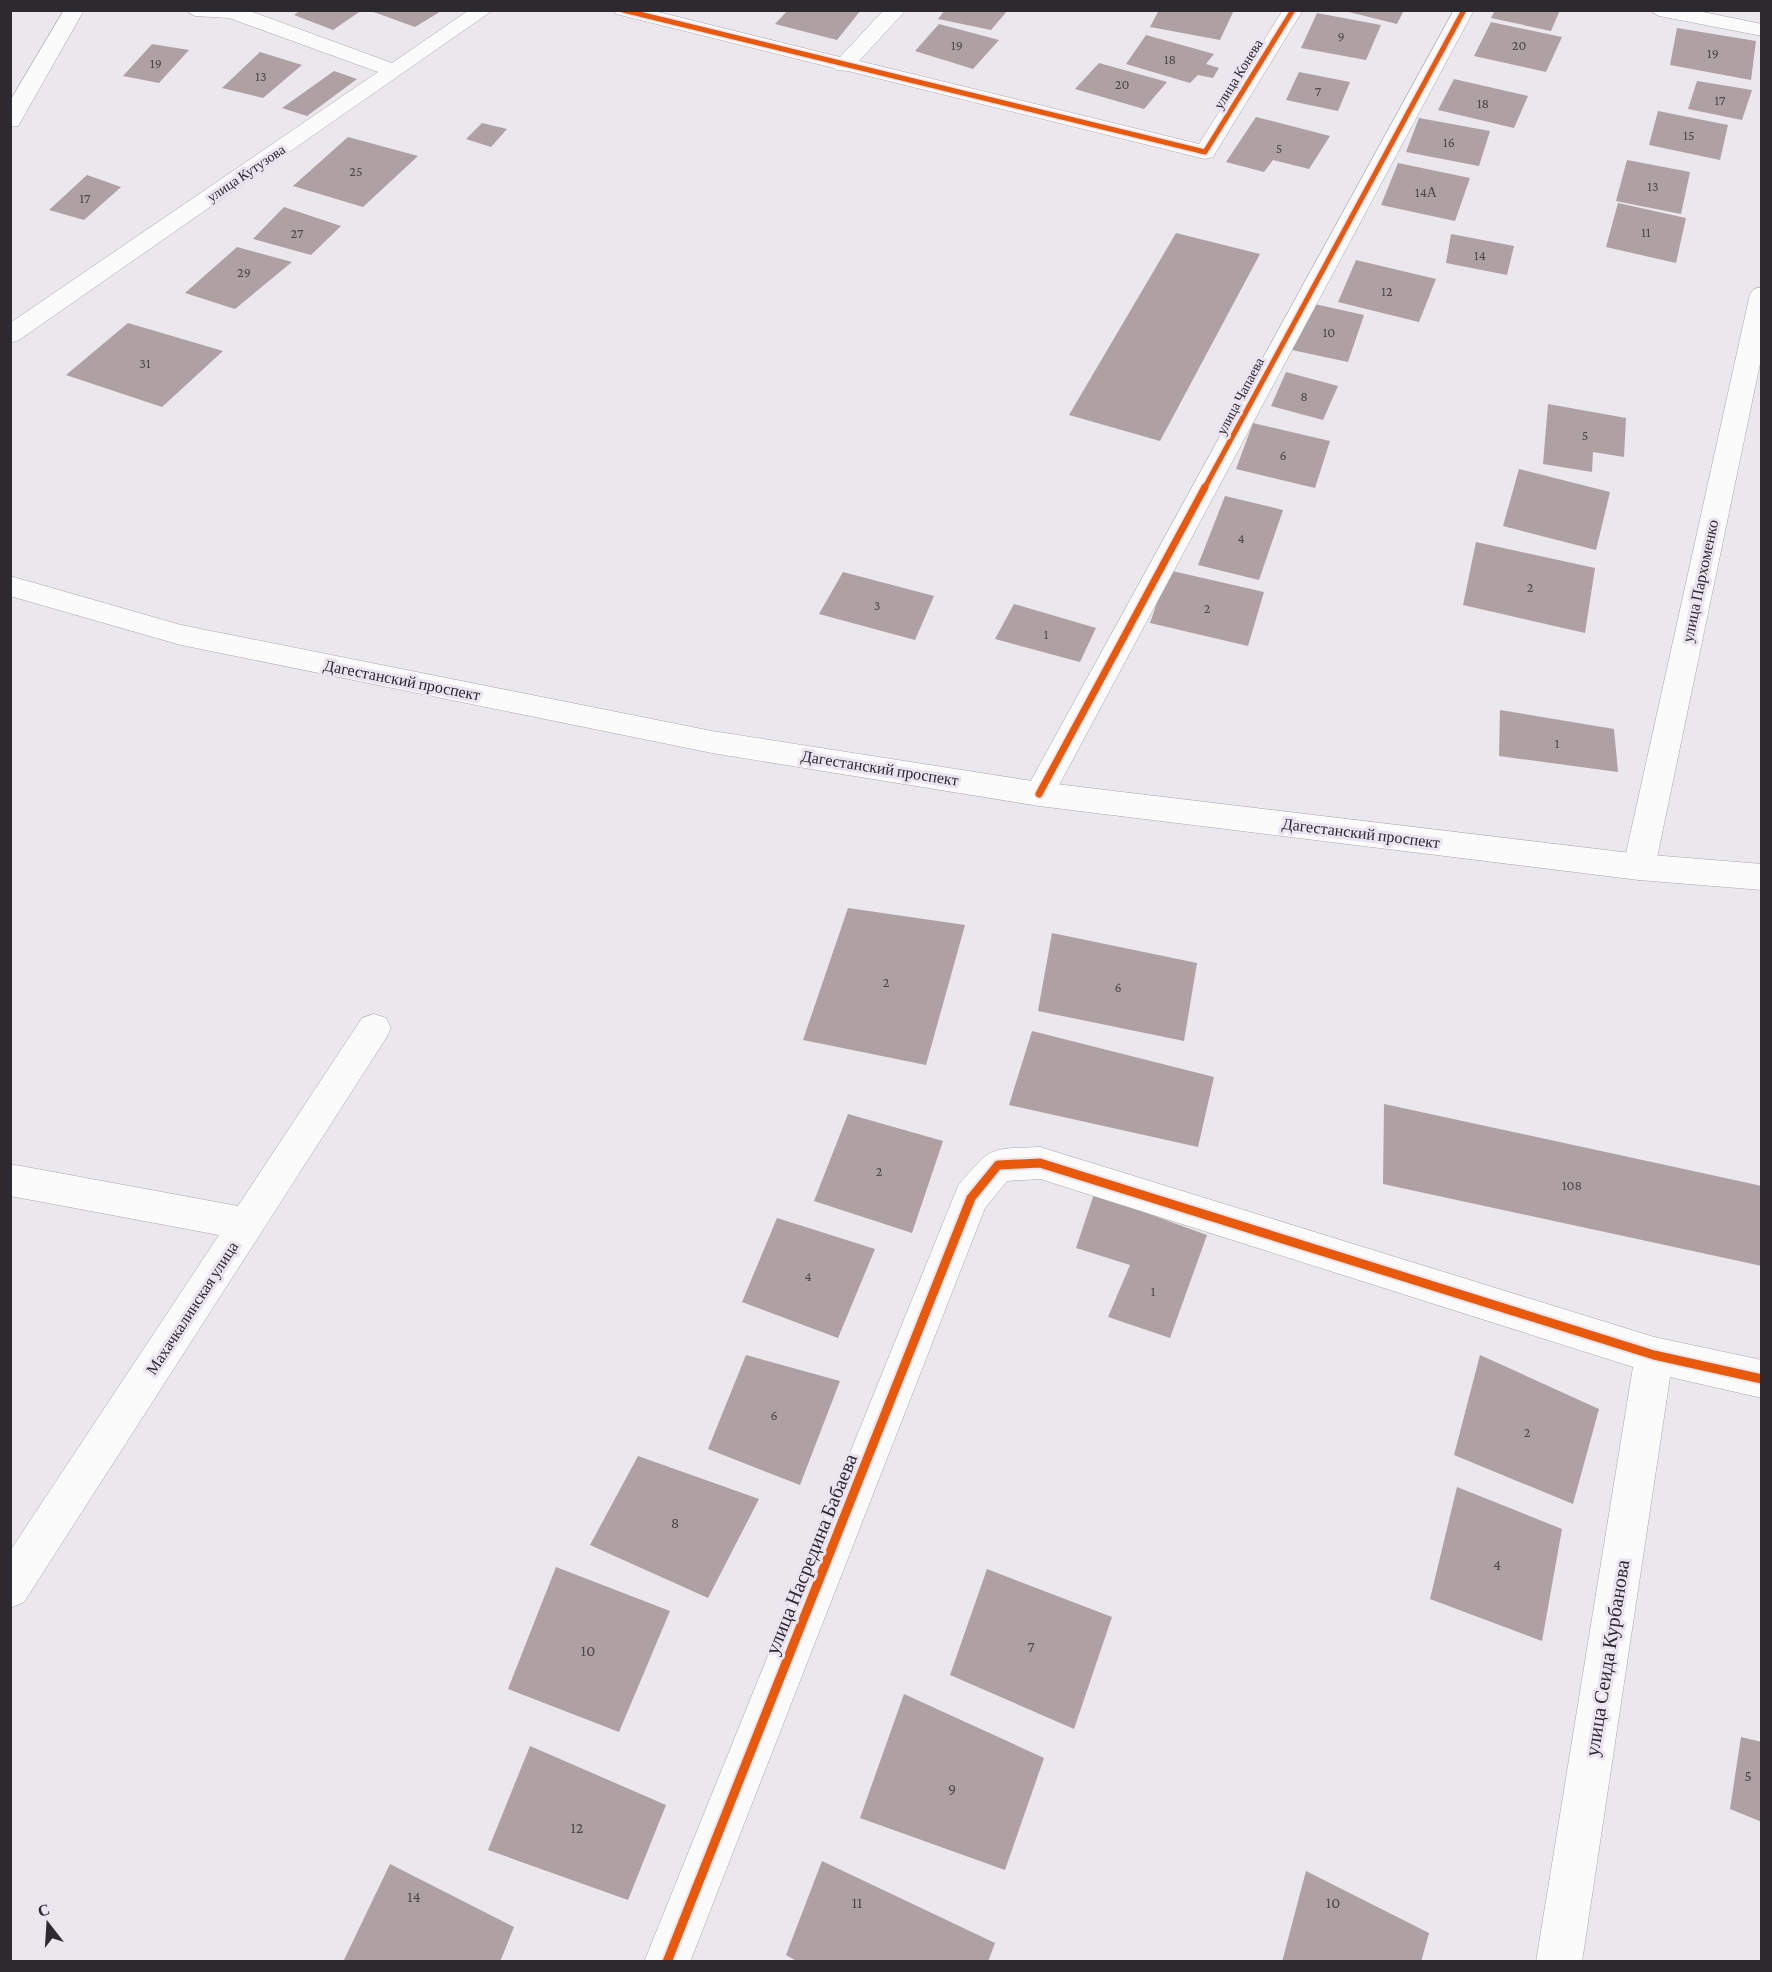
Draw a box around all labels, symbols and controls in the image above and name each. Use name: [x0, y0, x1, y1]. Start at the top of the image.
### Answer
house number: 9: [1337, 28, 1345, 44]
street label: улица Конева: [1210, 36, 1266, 112]
house number: 19: [951, 37, 963, 53]
house number: 20: [1512, 37, 1526, 53]
house number: 19: [1707, 45, 1719, 61]
house number: 18: [1164, 51, 1176, 67]
house number: 19: [150, 55, 162, 71]
house number: 13: [255, 68, 267, 84]
house number: 20: [1115, 76, 1129, 92]
house number: 7: [1315, 83, 1322, 99]
house number: 17: [1714, 92, 1726, 108]
house number: 18: [1477, 95, 1489, 111]
house number: 15: [1683, 127, 1695, 143]
house number: 16: [1443, 134, 1455, 150]
house number: 5: [1276, 140, 1282, 156]
street label: улица Кутузова: [204, 141, 289, 205]
house number: 25: [349, 163, 363, 179]
house number: 13: [1647, 178, 1659, 194]
house number: 14А: [1415, 184, 1438, 200]
house number: 17: [79, 190, 91, 206]
house number: 11: [1641, 224, 1651, 240]
house number: 27: [291, 225, 304, 241]
house number: 14: [1474, 247, 1486, 263]
house number: 29: [237, 264, 251, 280]
house number: 12: [1381, 283, 1393, 299]
house number: 10: [1323, 324, 1335, 340]
street label: улица Чапаева: [1213, 354, 1267, 437]
house number: 31: [139, 355, 151, 371]
house number: 8: [1300, 388, 1308, 404]
house number: 5: [1582, 427, 1588, 443]
house number: 6: [1279, 447, 1287, 463]
street label: улица Пархоменко: [1679, 518, 1722, 644]
house number: 4: [1237, 530, 1245, 546]
house number: 2: [1527, 579, 1534, 595]
house number: 3: [874, 597, 880, 613]
house number: 2: [1204, 600, 1211, 616]
house number: 1: [1044, 626, 1049, 642]
street label: Дагестанский проспект: [322, 656, 482, 705]
house number: 1: [1555, 735, 1560, 751]
street label: Дагестанский проспект: [800, 747, 960, 790]
street label: Дагестанский проспект: [1281, 815, 1441, 852]
house number: 2: [883, 974, 890, 990]
house number: 6: [1114, 979, 1122, 995]
house number: 2: [876, 1163, 883, 1179]
house number: 108: [1562, 1177, 1582, 1193]
street label: Махачкалинская улица: [143, 1238, 242, 1378]
house number: 4: [804, 1268, 812, 1284]
house number: 1: [1151, 1283, 1156, 1299]
house number: 6: [770, 1407, 778, 1423]
house number: 2: [1524, 1424, 1531, 1440]
street label: улица Насредина Бабаева: [761, 1450, 862, 1658]
house number: 8: [671, 1514, 679, 1531]
house number: 4: [1493, 1556, 1501, 1573]
street label: улица Сеида Курбанова: [1581, 1558, 1634, 1758]
house number: 7: [1027, 1638, 1035, 1655]
house number: 10: [581, 1642, 595, 1659]
house number: 5: [1744, 1767, 1752, 1784]
house number: 9: [948, 1780, 956, 1797]
house number: 12: [571, 1819, 584, 1836]
house number: 14: [407, 1888, 421, 1905]
north arrow: [18, 1894, 78, 1954]
house number: 11: [852, 1894, 862, 1911]
house number: 10: [1326, 1894, 1340, 1911]
text: С: [36, 1900, 52, 1920]

